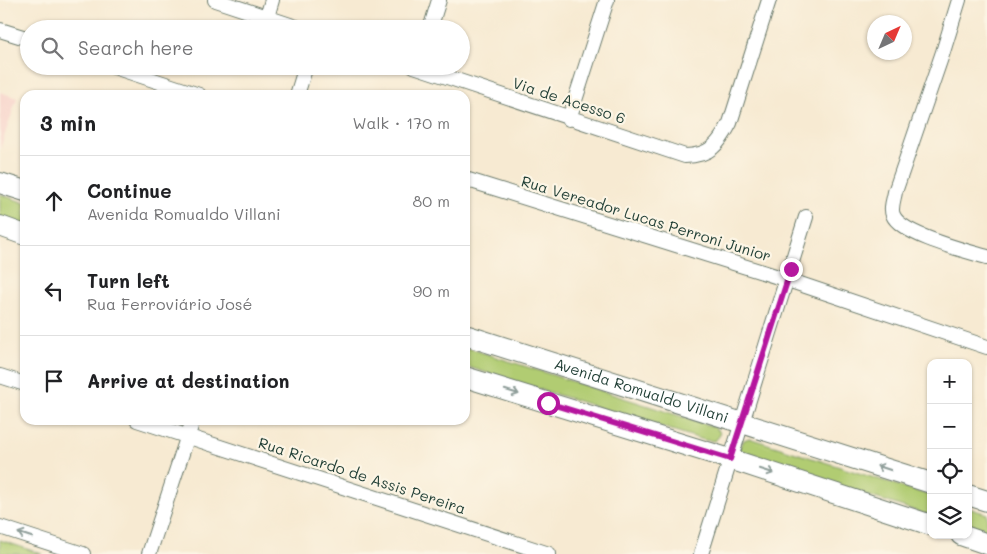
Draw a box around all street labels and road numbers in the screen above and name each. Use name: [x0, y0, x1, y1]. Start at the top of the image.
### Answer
street label: Via de Acesso 6: [510, 72, 628, 128]
street label: Rua Vereador Lucas Perroni Junior: [519, 170, 774, 266]
street label: Avenida Romualdo Villani: [552, 353, 731, 427]
street label: Rua Ricardo de Assis Pereira: [256, 432, 469, 518]

